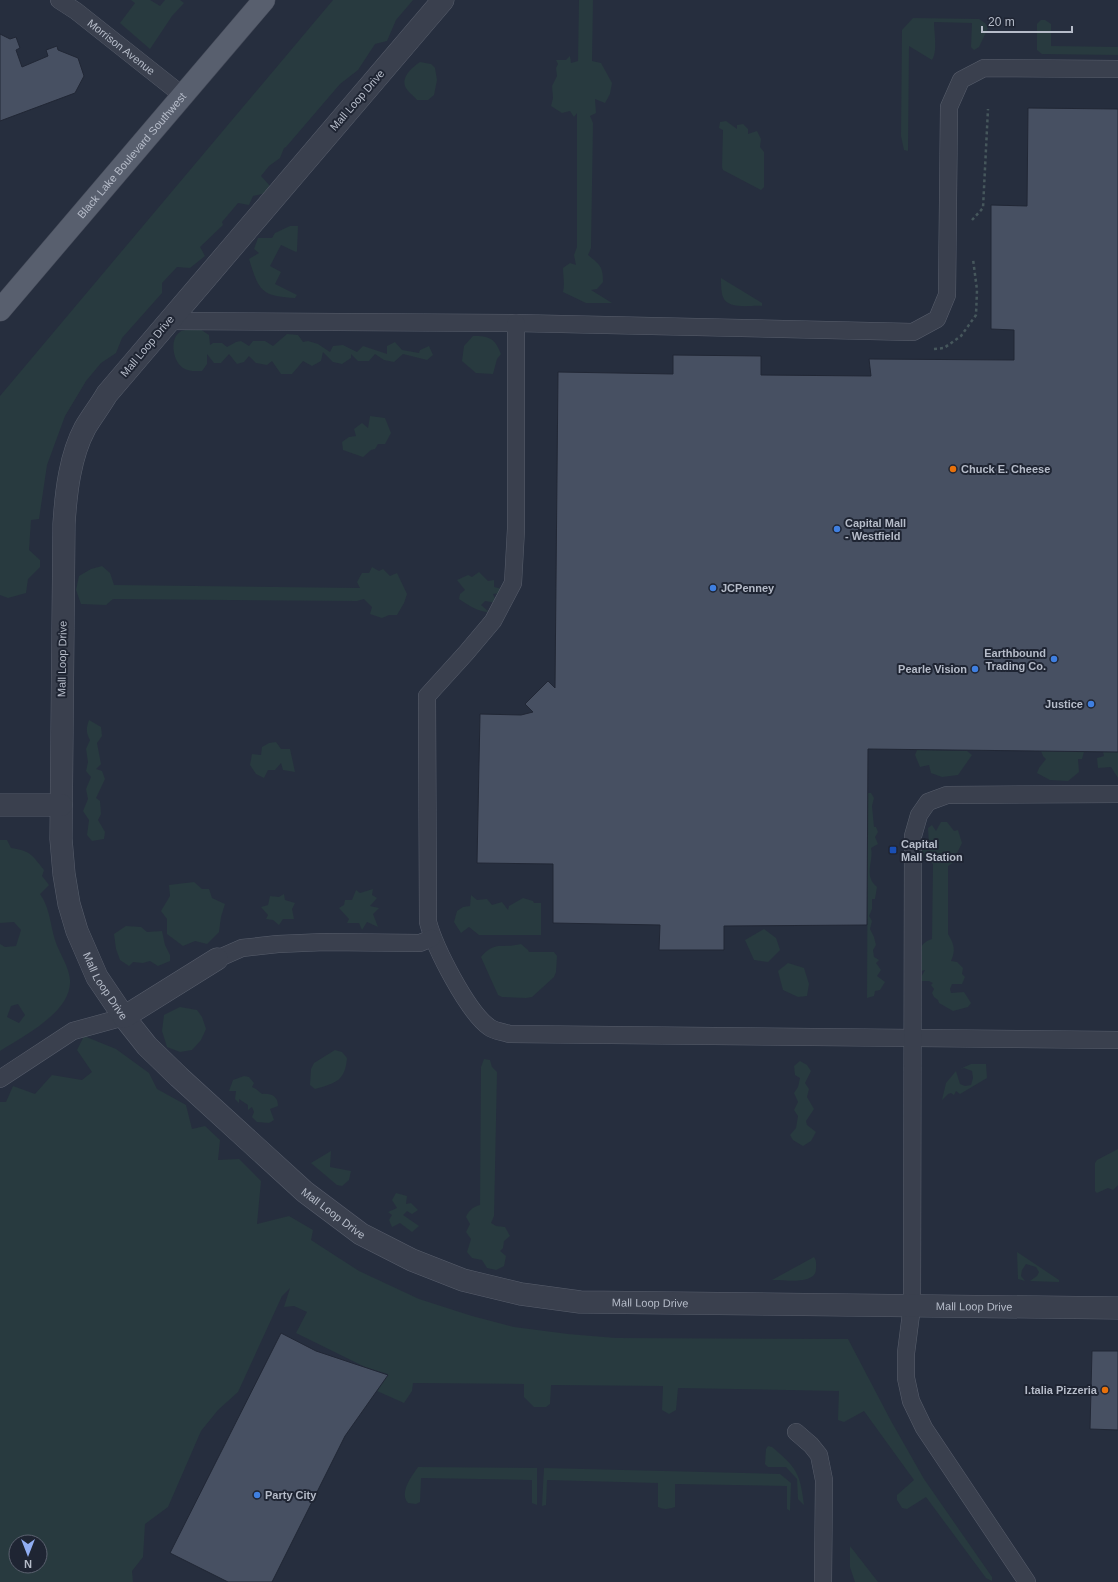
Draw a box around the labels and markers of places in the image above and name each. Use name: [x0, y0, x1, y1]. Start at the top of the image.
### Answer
place label: Chuck E. Cheese: [961, 463, 1050, 475]
marker: Chuck E. Cheese: [948, 464, 958, 474]
place label: Capital Mall - Westfield: [845, 517, 906, 542]
marker: Capital Mall - Westfield: [832, 524, 842, 534]
place label: JCPenney: [721, 582, 775, 594]
marker: JCPenney: [708, 583, 718, 593]
place label: Earthbound Trading Co.: [984, 647, 1046, 672]
marker: Earthbound Trading Co.: [1049, 654, 1059, 664]
place label: Pearle Vision: [898, 663, 967, 675]
marker: Pearle Vision: [970, 664, 980, 674]
place label: Justice: [1045, 698, 1083, 710]
marker: Justice: [1086, 699, 1096, 709]
place label: Capital Mall Station: [901, 838, 963, 863]
marker: Capital Mall Station: [888, 845, 898, 855]
place label: I.talia Pizzeria: [1025, 1384, 1098, 1396]
marker: I.talia Pizzeria: [1100, 1385, 1110, 1395]
place label: Party City: [265, 1489, 317, 1501]
marker: Party City: [252, 1490, 262, 1500]

